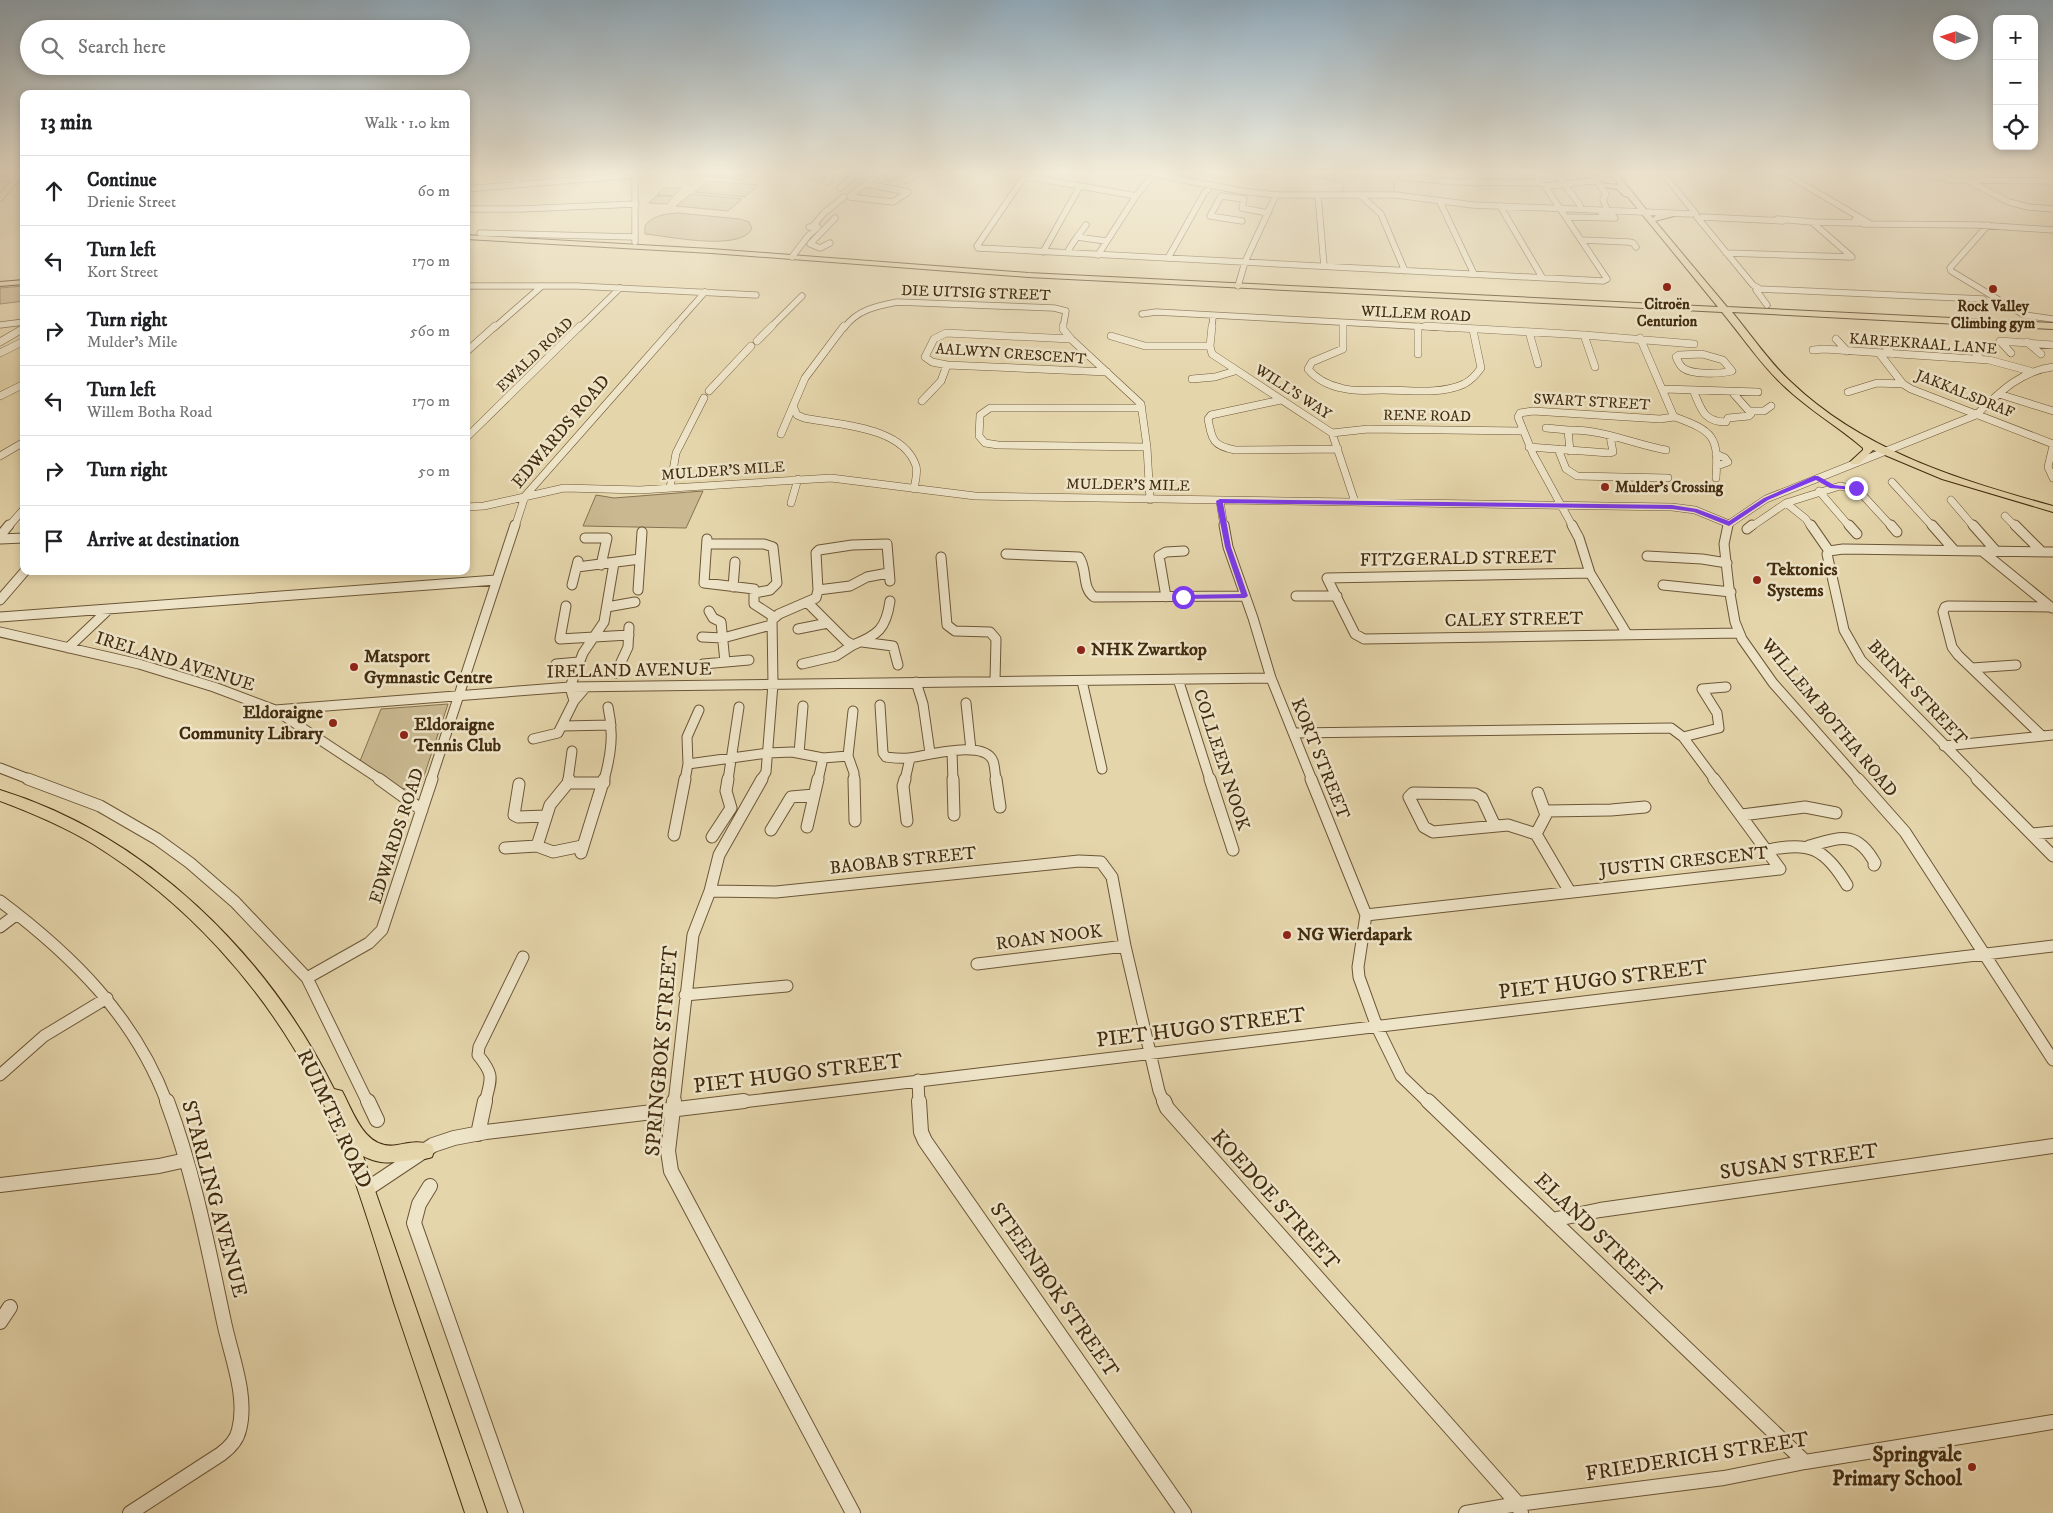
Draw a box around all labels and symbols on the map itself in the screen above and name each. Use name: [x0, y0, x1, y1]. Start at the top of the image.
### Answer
north arrow: [1933, 15, 1978, 60]
street label: DIE UITSIG STREET: [901, 281, 1052, 305]
marker: Citroën Centurion: [1661, 281, 1673, 293]
marker: Rock Valley Climbing gym: [1987, 283, 1999, 295]
place label: Citroën Centurion: [1637, 295, 1697, 331]
place label: Rock Valley Climbing gym: [1951, 297, 2036, 333]
street label: WILLEM ROAD: [1359, 302, 1472, 326]
street label: EWALD ROAD: [493, 314, 577, 396]
street label: KAREEKRAAL LANE: [1848, 329, 1998, 359]
street label: AALWYN CRESCENT: [935, 339, 1088, 369]
street label: WILL'S WAY: [1250, 360, 1335, 424]
street label: JAKKALSDRAF: [1911, 365, 2017, 422]
street label: EDWARDS ROAD: [507, 371, 615, 493]
street label: SWART STREET: [1533, 389, 1652, 415]
street label: RENE ROAD: [1383, 406, 1471, 426]
street label: MULDER'S MILE: [661, 457, 786, 485]
street label: MULDER'S MILE: [1066, 474, 1190, 496]
route end: [1845, 477, 1868, 500]
place label: Mulder's Crossing: [1615, 478, 1724, 497]
marker: Mulder's Crossing: [1599, 481, 1611, 493]
street label: FITZGERALD STREET: [1359, 546, 1557, 572]
place label: Tektonics Systems: [1766, 559, 1837, 602]
marker: Tektonics Systems: [1751, 574, 1763, 586]
route start: [1172, 586, 1195, 609]
street label: CALEY STREET: [1445, 608, 1584, 632]
street label: IRELAND AVENUE: [93, 627, 258, 697]
street label: WILLEM BOTHA ROAD: [1756, 633, 1902, 802]
street label: BRINK STREET: [1863, 636, 1972, 751]
place label: NHK Zwartkop: [1091, 639, 1207, 661]
marker: NHK Zwartkop: [1075, 644, 1087, 656]
place label: Matsport Gymnastic Centre: [364, 646, 493, 689]
street label: IRELAND AVENUE: [546, 659, 712, 683]
marker: Matsport Gymnastic Centre: [348, 661, 360, 673]
street label: COLLEEN NOOK: [1188, 687, 1254, 834]
street label: KORT STREET: [1286, 695, 1354, 823]
place label: Eldoraigne Community Library: [179, 702, 324, 745]
place label: Eldoraigne Tennis Club: [413, 714, 502, 757]
marker: Eldoraigne Community Library: [327, 717, 339, 729]
marker: Eldoraigne Tennis Club: [398, 729, 410, 741]
street label: EDWARDS ROAD: [365, 765, 429, 907]
street label: BAOBAB STREET: [828, 842, 978, 880]
street label: JUSTIN CRESCENT: [1597, 842, 1770, 882]
street label: ROAN NOOK: [995, 921, 1104, 955]
place label: NG Wierdapark: [1297, 924, 1413, 946]
marker: NG Wierdapark: [1281, 929, 1293, 941]
street label: SPRINGBOK STREET: [640, 945, 684, 1157]
street label: PIET HUGO STREET: [1497, 954, 1709, 1006]
street label: PIET HUGO STREET: [1095, 1002, 1307, 1054]
street label: RUIMTE ROAD: [290, 1045, 378, 1193]
street label: PIET HUGO STREET: [692, 1048, 904, 1100]
street label: STARLING AVENUE: [175, 1098, 253, 1301]
street label: KOEDOE STREET: [1205, 1124, 1345, 1276]
street label: SUSAN STREET: [1718, 1138, 1880, 1186]
street label: ELAND STREET: [1529, 1167, 1667, 1303]
street label: STEENBOK STREET: [984, 1198, 1124, 1383]
street label: FRIEDERICH STREET: [1584, 1426, 1811, 1487]
place label: Springvale Primary School: [1832, 1442, 1963, 1492]
marker: Springvale Primary School: [1966, 1461, 1978, 1473]

